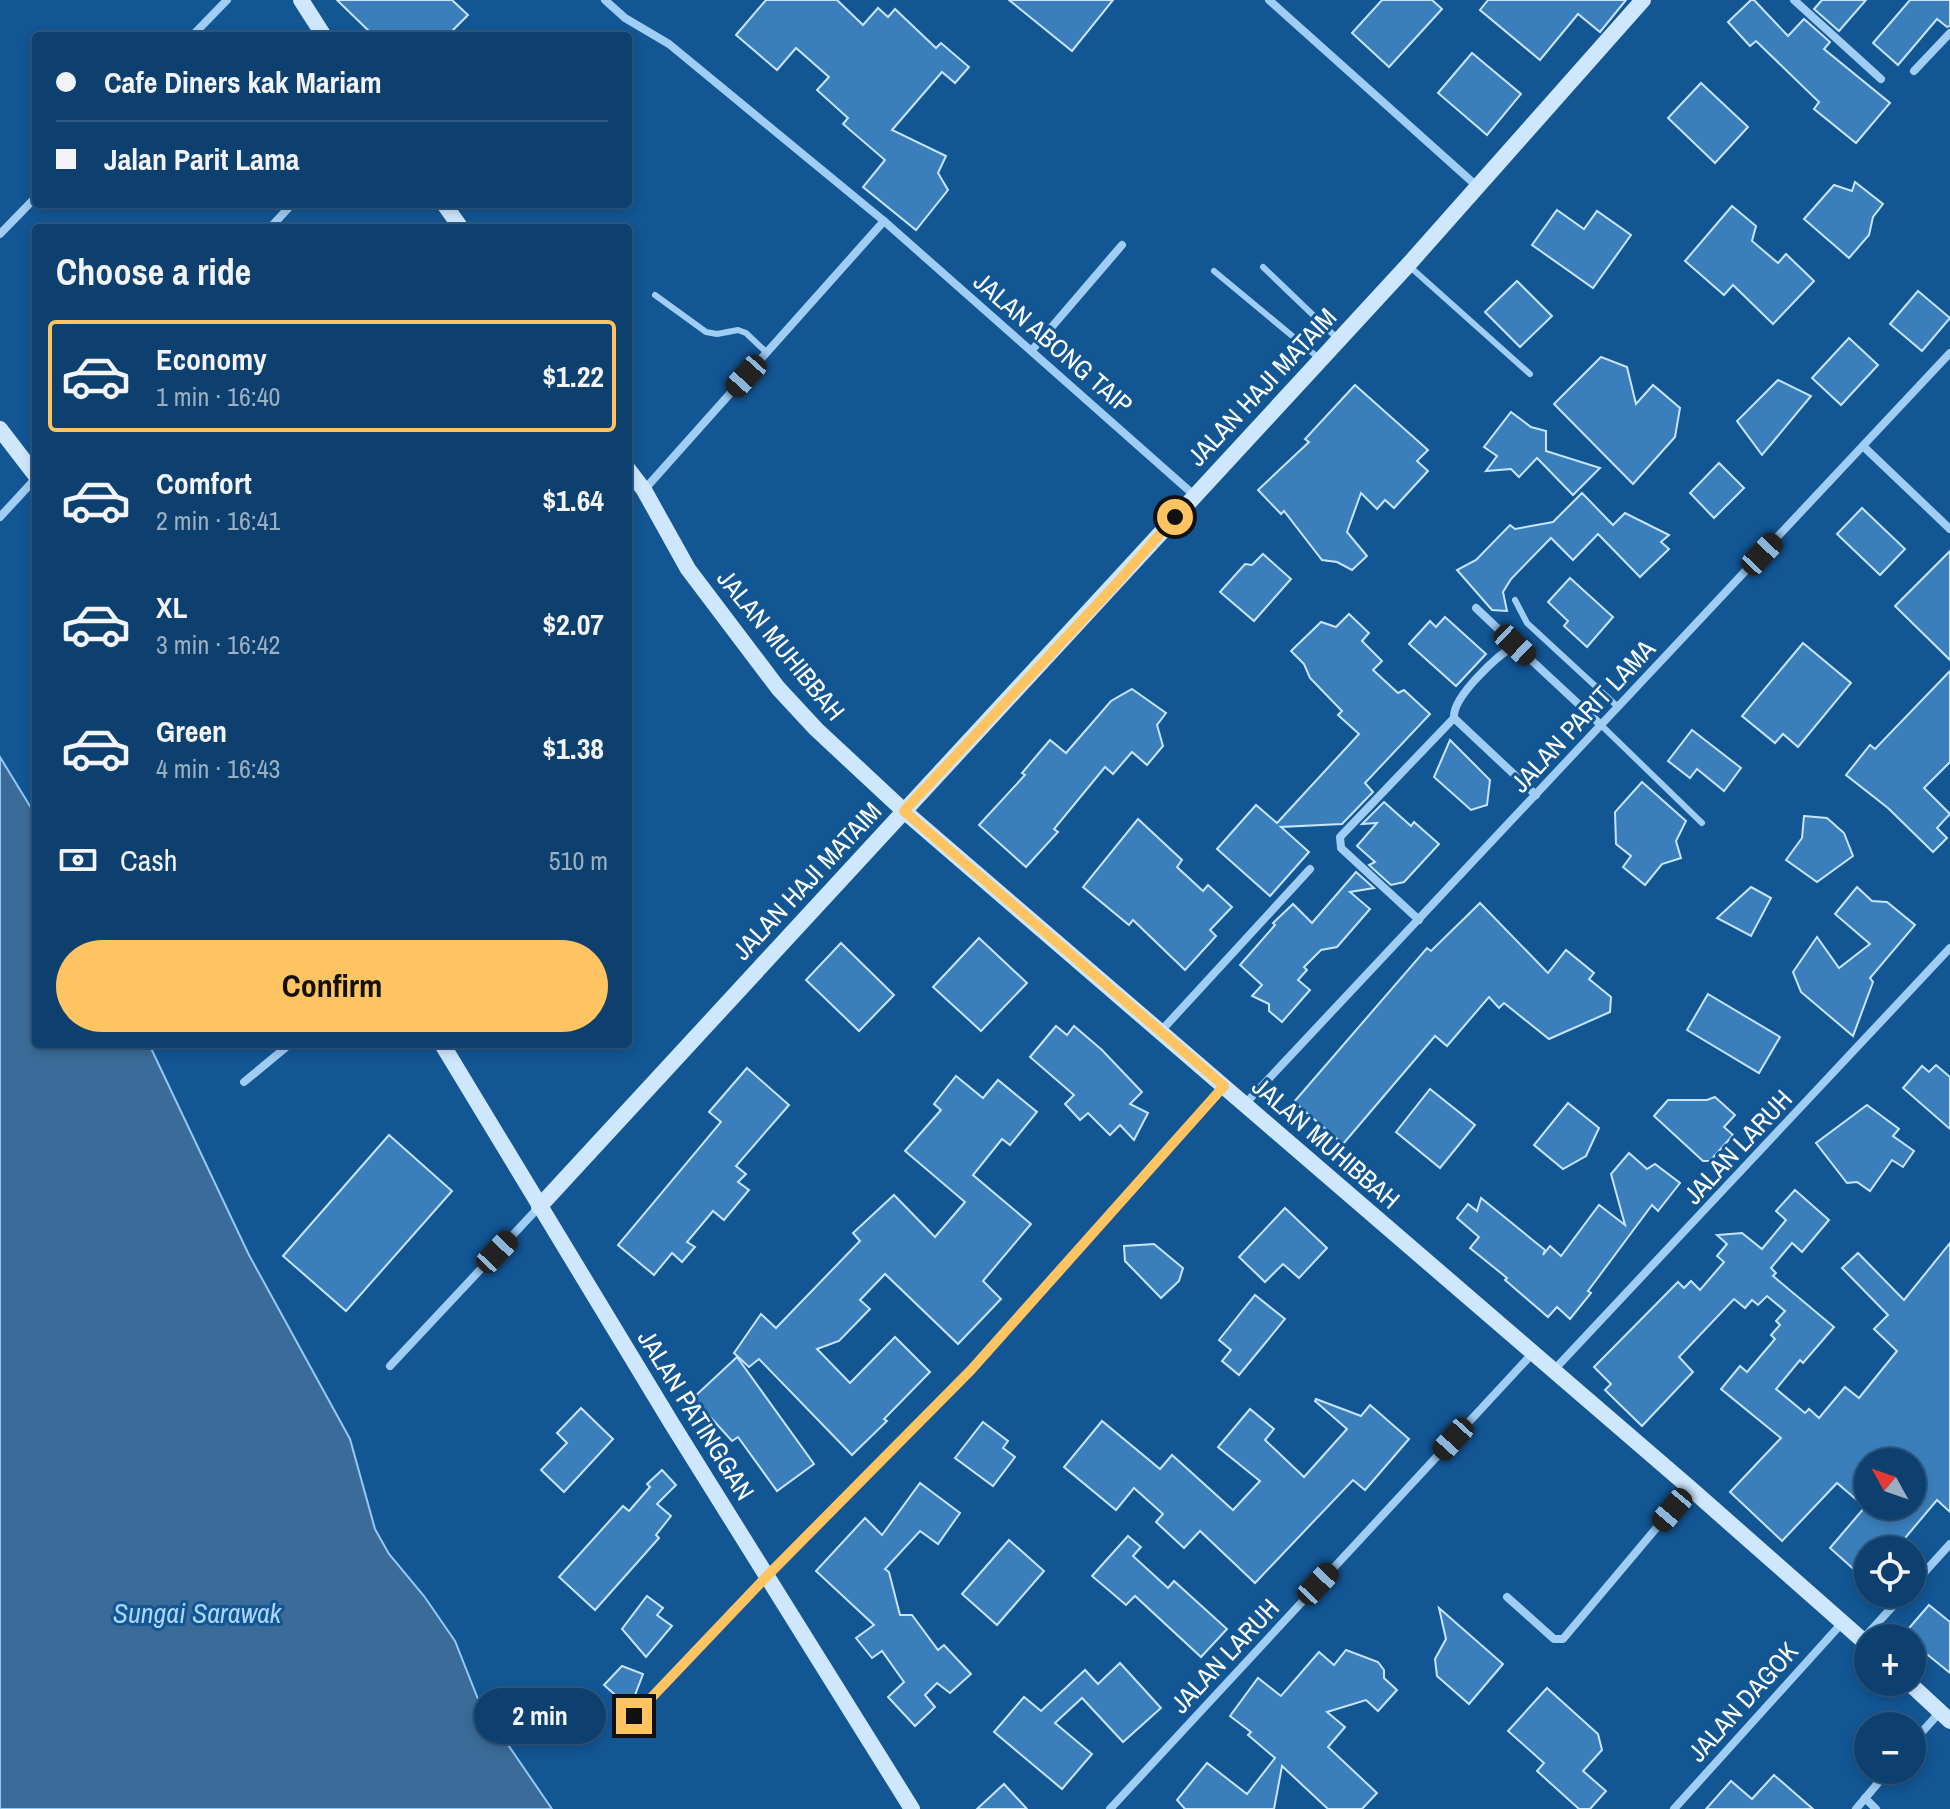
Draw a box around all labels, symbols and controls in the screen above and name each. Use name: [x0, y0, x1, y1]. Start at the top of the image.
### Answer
text: Cafe Diners kak Mariam: [104, 62, 382, 102]
text: Jalan Parit Lama: [104, 139, 300, 179]
text: Choose a ride: [56, 248, 251, 296]
street label: JALAN ABONG TAIP: [967, 264, 1140, 421]
street label: JALAN HAJI MATAIM: [1179, 300, 1344, 473]
text: Economy: [156, 339, 267, 379]
icon: car: [60, 340, 132, 412]
car: [721, 350, 771, 402]
text: $1.22: [542, 356, 604, 396]
text: 1 min · 16:40: [156, 379, 280, 414]
text: Comfort: [156, 463, 252, 503]
icon: car: [60, 464, 132, 536]
text: $1.64: [542, 480, 604, 520]
route start: [1157, 499, 1193, 535]
text: 2 min · 16:41: [156, 503, 280, 538]
car: [1737, 528, 1787, 580]
street label: JALAN MUHIBBAH: [710, 562, 853, 728]
text: XL: [156, 587, 187, 627]
icon: car: [60, 588, 132, 660]
text: $2.07: [542, 604, 604, 644]
car: [1489, 620, 1541, 670]
text: 3 min · 16:42: [156, 627, 280, 662]
street label: JALAN PARIT LAMA: [1503, 631, 1663, 800]
text: Green: [156, 711, 227, 751]
icon: car: [60, 712, 132, 784]
text: $1.38: [542, 728, 604, 768]
text: 4 min · 16:43: [156, 751, 280, 786]
street label: JALAN HAJI MATAIM: [724, 794, 889, 967]
icon: cash: [56, 838, 100, 882]
text: Cash: [120, 840, 177, 880]
text: 510 m: [549, 843, 608, 878]
button: Confirm: [56, 940, 608, 1032]
street label: JALAN MUHIBBAH: [1245, 1069, 1408, 1216]
street label: JALAN LARUH: [1676, 1082, 1800, 1211]
car: [472, 1226, 522, 1278]
street label: JALAN PATINGGAN: [630, 1323, 763, 1507]
car: [1428, 1413, 1478, 1465]
north arrow: [1854, 1448, 1926, 1520]
map controls: [1854, 1448, 1926, 1784]
car: [1647, 1484, 1697, 1536]
button: locate: [1854, 1536, 1926, 1608]
car: [1293, 1558, 1343, 1610]
street label: JALAN LARUH: [1163, 1591, 1287, 1720]
water label: Sungai Sarawak: [113, 1594, 283, 1632]
button: +: [1854, 1624, 1926, 1696]
street label: JALAN DAGOK: [1680, 1634, 1806, 1769]
callout: 2 min: [474, 1688, 606, 1744]
text: 2 min: [512, 1698, 568, 1733]
route end: [616, 1698, 652, 1734]
button: −: [1854, 1712, 1926, 1784]

